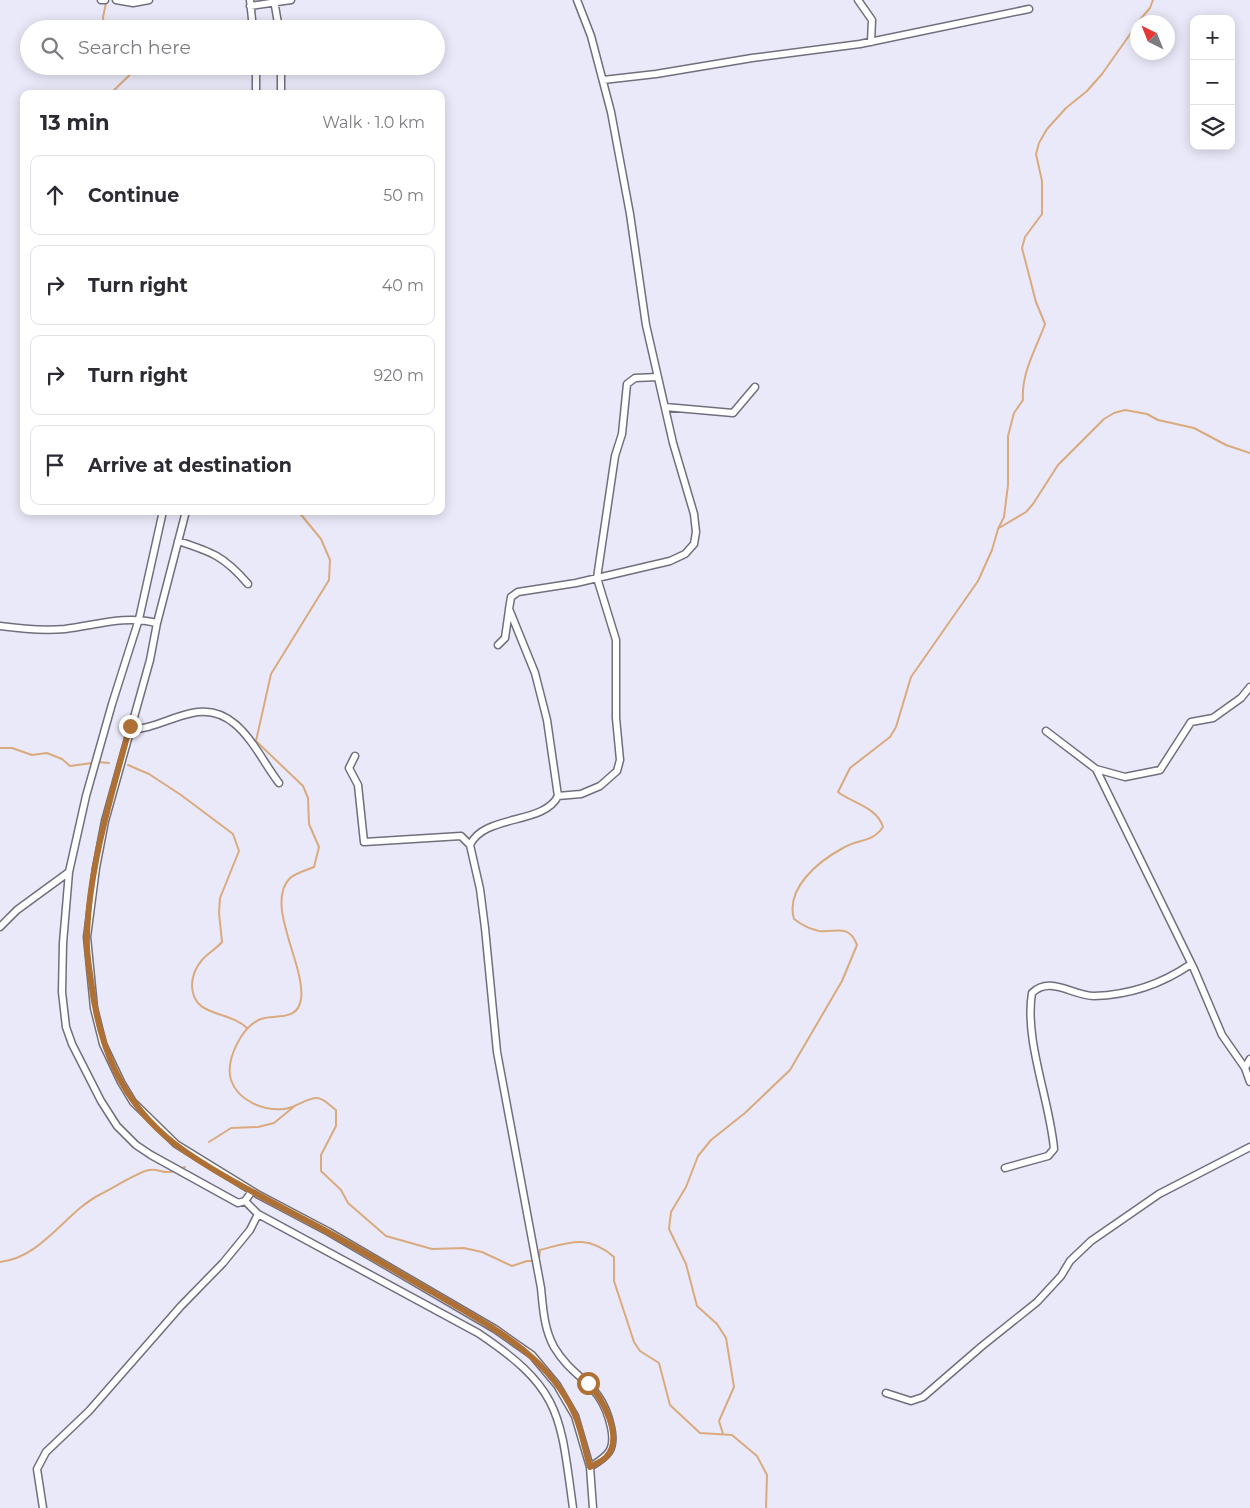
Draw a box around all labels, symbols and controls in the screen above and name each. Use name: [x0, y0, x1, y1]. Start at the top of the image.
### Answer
north arrow: [1130, 15, 1175, 60]
map controls: [1190, 15, 1235, 150]
button: +: [1190, 15, 1235, 60]
search box: [20, 20, 445, 75]
icon: search: [38, 34, 66, 62]
text: Search here: [78, 36, 191, 59]
button: −: [1190, 60, 1235, 105]
button: layers: [1190, 105, 1235, 150]
text: 13 min: [40, 110, 109, 135]
text: Walk · 1.0 km: [322, 113, 425, 132]
icon: ahead: [41, 181, 69, 209]
text: Continue: [88, 184, 179, 207]
text: 50 m: [383, 186, 424, 205]
icon: right: [41, 271, 69, 299]
text: Turn right: [88, 274, 188, 297]
text: 40 m: [382, 276, 424, 295]
icon: right: [41, 361, 69, 389]
text: Turn right: [88, 364, 188, 387]
text: 920 m: [373, 366, 424, 385]
icon: arrive: [41, 451, 69, 479]
text: Arrive at destination: [88, 454, 292, 477]
route end: [119, 715, 142, 738]
route start: [577, 1372, 600, 1395]

